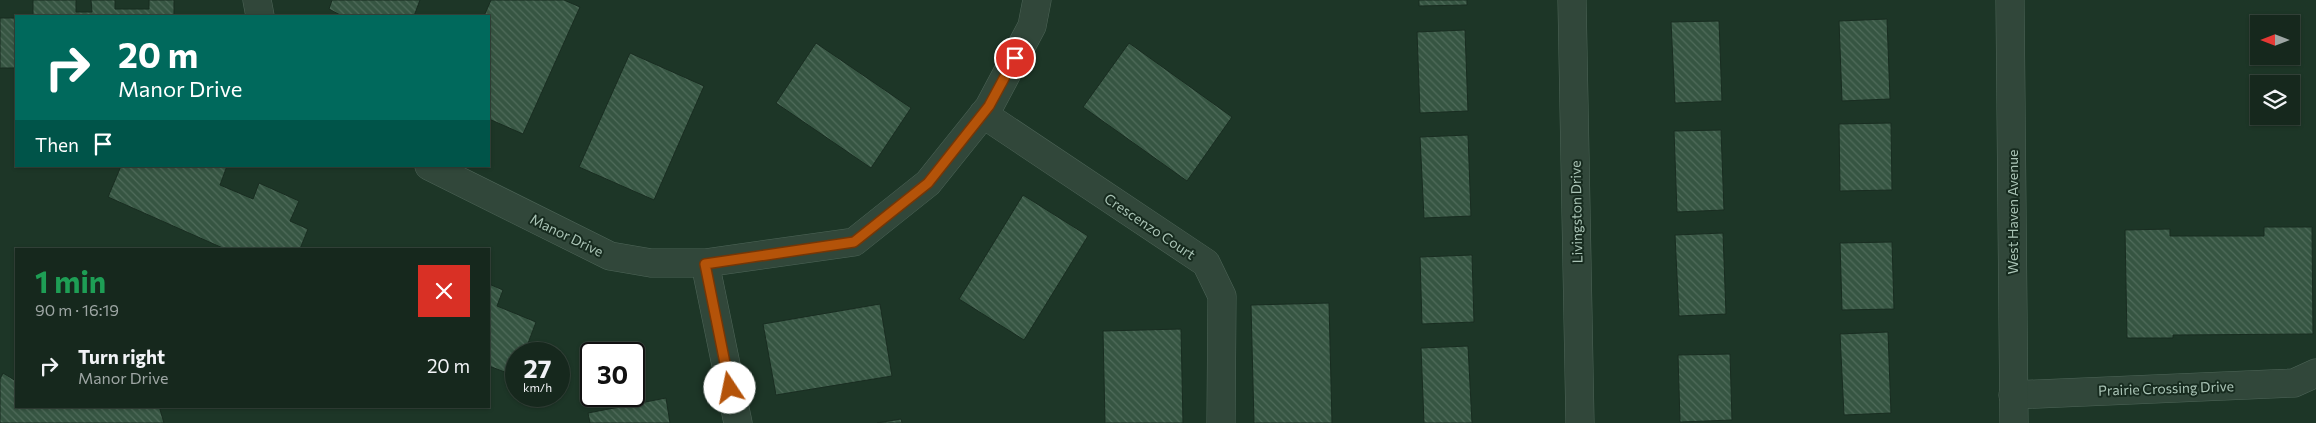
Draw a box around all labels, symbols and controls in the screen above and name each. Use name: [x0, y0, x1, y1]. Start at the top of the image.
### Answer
north arrow: [2250, 15, 2300, 65]
map controls: [2250, 15, 2300, 125]
text: 20 m: [118, 32, 198, 75]
icon: right: [35, 35, 100, 100]
pin: [994, 37, 1036, 79]
icon: arrive: [1001, 44, 1029, 72]
text: Manor Drive: [118, 75, 242, 102]
button: layers: [2250, 75, 2300, 125]
icon: arrive: [89, 130, 117, 158]
text: Then: [35, 133, 79, 156]
street label: West Haven Avenue: [2004, 150, 2021, 274]
street label: Livingston Drive: [1567, 160, 1585, 264]
street label: Crescenzo Court: [1101, 189, 1199, 263]
street label: Manor Drive: [528, 210, 606, 260]
text: 1 min: [35, 262, 106, 299]
button: close: [418, 265, 470, 317]
text: 90 m · 16:19: [35, 300, 119, 319]
speed limit sign: 30: [580, 342, 645, 407]
text: Turn right: [78, 345, 165, 368]
icon: right: [35, 352, 63, 380]
text: 27: [524, 353, 551, 383]
text: 20 m: [427, 354, 470, 377]
position arrow: [703, 361, 755, 413]
text: Manor Drive: [78, 368, 168, 387]
street label: Prairie Crossing Drive: [2098, 377, 2234, 399]
text: km/h: [523, 380, 552, 394]

